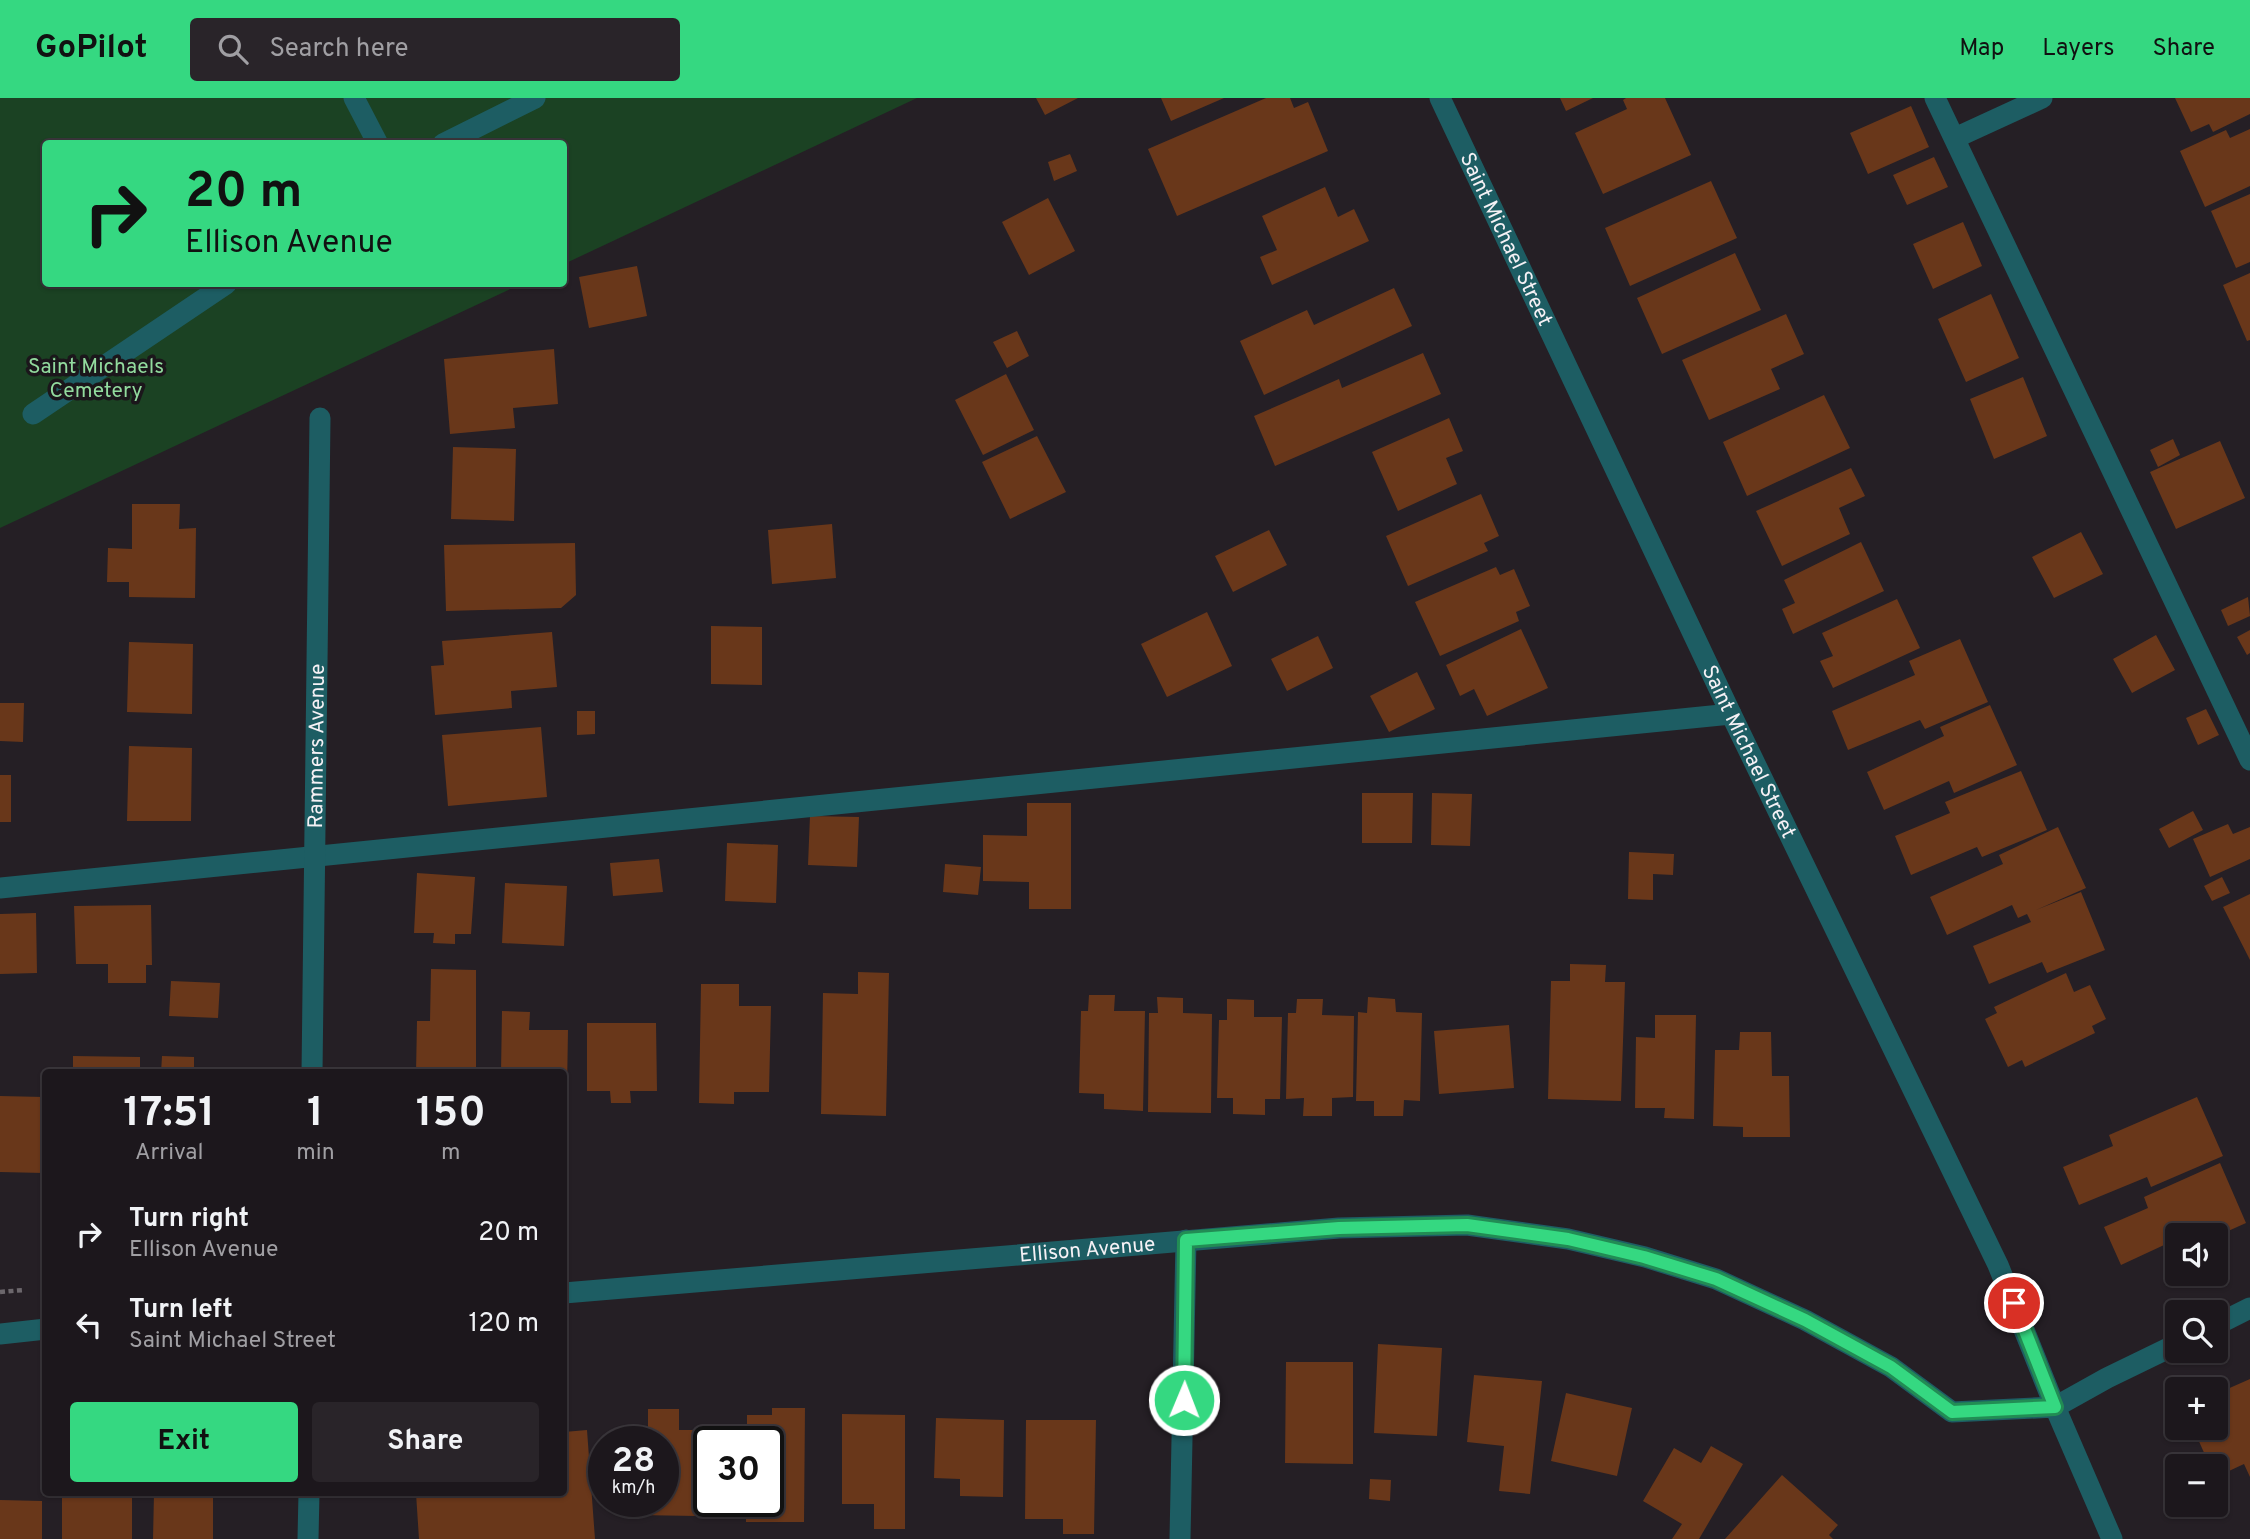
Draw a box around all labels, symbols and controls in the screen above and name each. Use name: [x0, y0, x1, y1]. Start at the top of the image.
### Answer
search box: [190, 18, 680, 81]
text: GoPilot: [35, 28, 148, 70]
icon: search: [214, 30, 252, 68]
text: Search here: [270, 33, 408, 66]
text: Map: [1959, 34, 2004, 64]
text: Layers: [2042, 34, 2114, 64]
text: Share: [2152, 34, 2215, 64]
street label: Saint Michael Street: [1453, 148, 1558, 331]
text: 20 m: [185, 163, 302, 225]
icon: right: [70, 168, 161, 259]
text: Ellison Avenue: [185, 224, 393, 264]
park label: Saint Michaels Cemetery: [28, 354, 164, 405]
street label: Saint Michael Street: [1695, 661, 1801, 843]
street label: Rammers Avenue: [303, 663, 332, 829]
text: 17:51: [123, 1088, 215, 1141]
text: 1: [307, 1088, 324, 1141]
text: 150: [416, 1088, 486, 1141]
text: Arrival: [135, 1139, 203, 1168]
text: min: [296, 1139, 335, 1168]
text: m: [441, 1139, 461, 1168]
text: Turn right: [129, 1203, 249, 1236]
icon: right: [70, 1215, 108, 1253]
text: 20 m: [478, 1217, 539, 1250]
map controls: [2165, 1223, 2228, 1517]
button: sound: [2165, 1223, 2228, 1286]
street label: Ellison Avenue: [1018, 1231, 1156, 1270]
text: Ellison Avenue: [129, 1236, 278, 1265]
pin: [1984, 1273, 2044, 1333]
icon: arrive: [1995, 1284, 2033, 1322]
text: Turn left: [129, 1294, 233, 1327]
button: search: [2165, 1300, 2228, 1363]
icon: left: [70, 1306, 108, 1344]
text: 120 m: [469, 1308, 539, 1341]
text: Saint Michael Street: [129, 1327, 336, 1356]
position arrow: [1147, 1363, 1221, 1437]
button: +: [2165, 1377, 2228, 1440]
button: Exit: [70, 1402, 298, 1482]
button: Share: [312, 1402, 539, 1482]
speed limit sign: 30: [693, 1426, 784, 1517]
text: 28: [612, 1440, 655, 1484]
button: −: [2165, 1454, 2228, 1517]
text: km/h: [612, 1477, 655, 1500]

